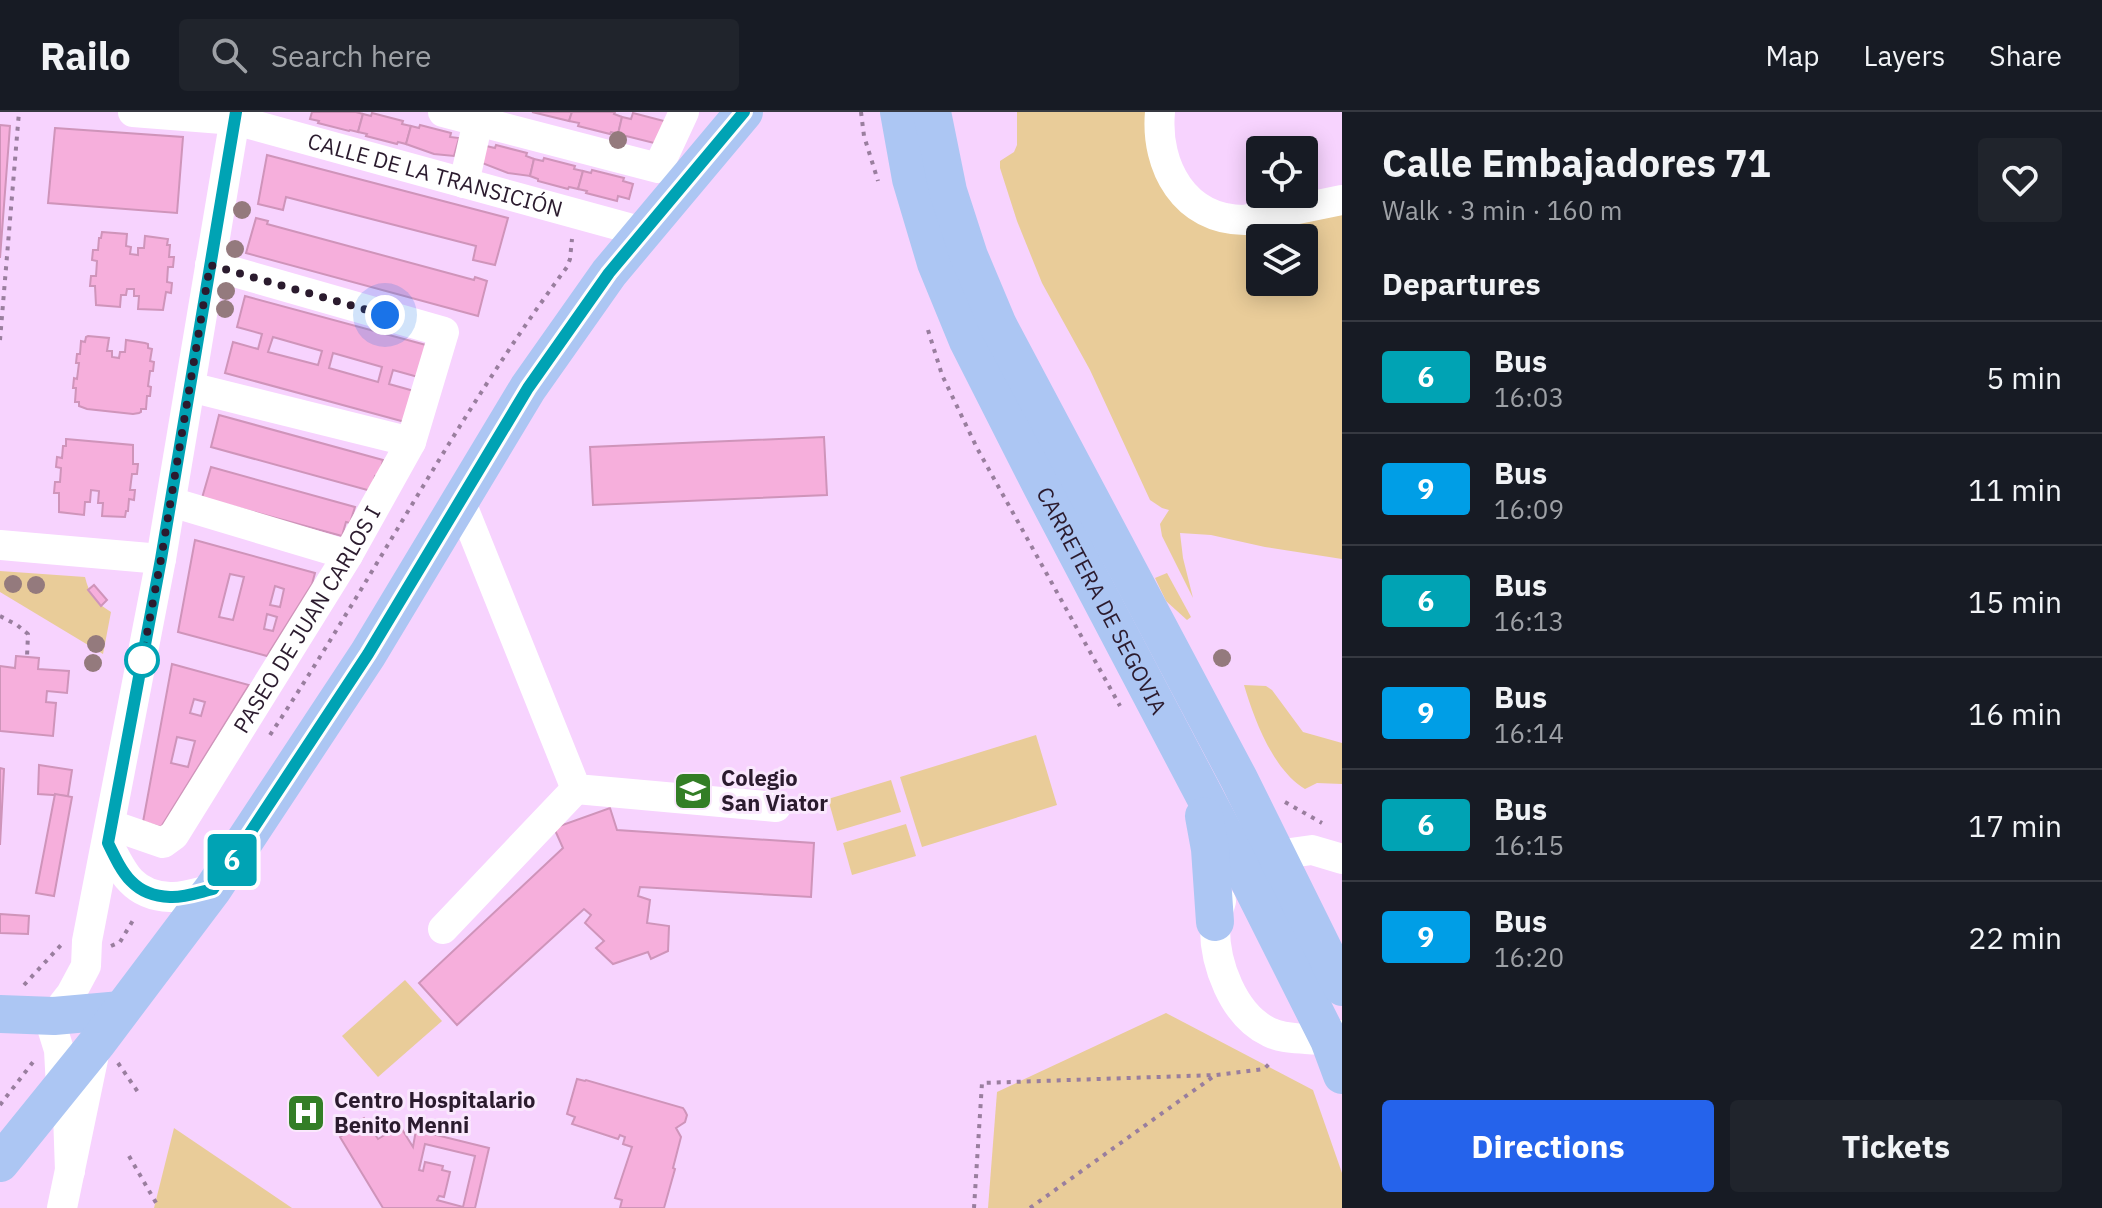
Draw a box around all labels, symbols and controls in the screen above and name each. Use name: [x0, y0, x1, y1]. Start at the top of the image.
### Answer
search box: [179, 19, 739, 91]
text: Railo: [40, 31, 131, 80]
icon: search: [207, 33, 251, 77]
text: Search here: [271, 36, 432, 75]
text: Map: [1765, 37, 1819, 74]
text: Layers: [1863, 37, 1945, 74]
text: Share: [1989, 37, 2062, 74]
street label: CALLE DE LA TRANSICIÓN: [305, 126, 566, 223]
map controls: [1246, 136, 1318, 296]
button: locate: [1246, 136, 1318, 208]
text: Calle Embajadores 71: [1382, 138, 1770, 187]
button: heart: [1978, 138, 2062, 222]
text: Walk · 3 min · 160 m: [1382, 193, 1622, 227]
button: layers: [1246, 224, 1318, 296]
text: Departures: [1382, 264, 1541, 303]
your location: [365, 295, 405, 335]
text: Bus: [1494, 341, 1547, 380]
text: 6: [1418, 358, 1434, 395]
text: 5 min: [1986, 358, 2062, 397]
text: 16:03: [1494, 380, 1564, 414]
text: Bus: [1494, 453, 1547, 492]
text: 9: [1418, 470, 1434, 507]
text: 11 min: [1968, 470, 2062, 509]
street label: CARRETERA DE SEGOVIA: [1030, 482, 1174, 719]
text: 16:09: [1494, 492, 1564, 526]
street label: PASEO DE JUAN CARLOS I: [226, 500, 387, 738]
text: Bus: [1494, 565, 1547, 604]
text: 6: [1418, 582, 1434, 619]
text: 15 min: [1968, 582, 2062, 621]
text: 16:13: [1494, 604, 1564, 638]
unlabelled marker: [125, 643, 159, 677]
text: Bus: [1494, 677, 1547, 716]
text: 9: [1418, 694, 1434, 731]
text: 16 min: [1968, 694, 2062, 733]
text: 16:14: [1494, 716, 1564, 750]
place label: Colegio San Viator: [721, 763, 828, 817]
school or university icon: Colegio San Viator: [672, 770, 714, 812]
text: Bus: [1494, 789, 1547, 828]
text: 6: [1418, 806, 1434, 843]
text: 17 min: [1968, 806, 2062, 845]
text: 16:15: [1494, 828, 1564, 862]
line badge: 6: [206, 834, 258, 886]
text: 6: [224, 841, 240, 878]
text: Bus: [1494, 901, 1547, 940]
text: 9: [1418, 918, 1434, 955]
text: 22 min: [1968, 918, 2062, 957]
text: 16:20: [1494, 940, 1564, 974]
place label: Centro Hospitalario Benito Menni: [334, 1085, 535, 1139]
hospital icon: Centro Hospitalario Benito Menni: [285, 1092, 327, 1134]
button: Directions: [1382, 1100, 1714, 1192]
button: Tickets: [1730, 1100, 2062, 1192]

